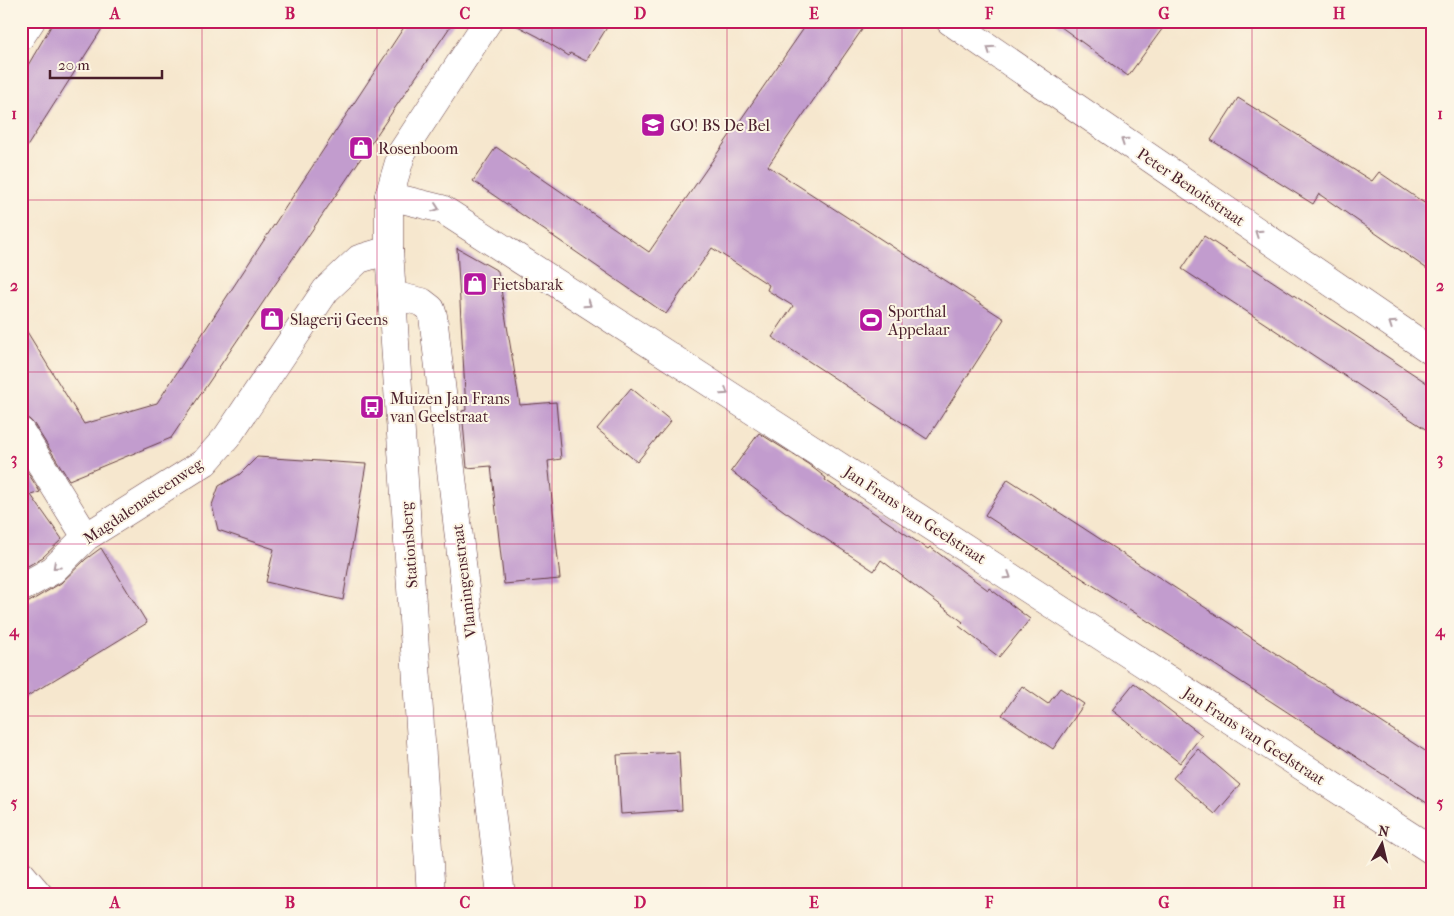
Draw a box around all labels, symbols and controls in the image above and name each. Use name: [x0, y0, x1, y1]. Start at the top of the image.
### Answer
text: A: [109, 4, 121, 23]
text: B: [285, 4, 295, 23]
text: C: [460, 4, 471, 23]
text: D: [634, 4, 646, 23]
text: E: [809, 4, 819, 23]
text: F: [984, 4, 994, 23]
text: G: [1158, 4, 1170, 23]
text: H: [1333, 4, 1346, 23]
one-way arrow: [986, 46, 996, 55]
scale bar: [50, 48, 162, 80]
text: 20 m: [58, 56, 90, 74]
text: 1: [11, 104, 17, 123]
text: 1: [1437, 104, 1443, 123]
school or university icon: GO! BS De Bel: [640, 112, 666, 138]
place label: GO! BS De Bel: [670, 116, 771, 135]
shop icon: Rosenboom: [348, 135, 374, 161]
one-way arrow: [1120, 138, 1130, 147]
place label: Rosenboom: [378, 139, 459, 158]
street label: Peter Benoitstraat: [1134, 144, 1249, 230]
one-way arrow: [432, 202, 440, 212]
one-way arrow: [1254, 230, 1264, 239]
shop icon: Fietsbarak: [462, 271, 488, 297]
place label: Fietsbarak: [492, 275, 564, 294]
text: 2: [10, 276, 18, 295]
text: 2: [1436, 276, 1444, 295]
one-way arrow: [583, 298, 592, 307]
place label: Sporthal Appelaar: [887, 302, 950, 339]
shop icon: Slagerij Geens: [259, 306, 285, 332]
sports icon: Sporthal Appelaar: [858, 307, 884, 333]
place label: Slagerij Geens: [290, 310, 388, 329]
one-way arrow: [1389, 321, 1398, 331]
one-way arrow: [719, 386, 728, 396]
place label: Muizen Jan Frans van Geelstraat: [390, 389, 510, 426]
bus stop icon: Muizen Jan Frans van Geelstraat: [359, 394, 385, 420]
text: 3: [11, 449, 17, 469]
text: 3: [1437, 449, 1443, 469]
street label: Magdalenasteenweg: [80, 454, 207, 548]
street label: Jan Frans van Geelstraat: [839, 461, 990, 568]
street label: Stationsberg: [396, 501, 421, 589]
street label: Vlamingenstraat: [448, 523, 481, 640]
one-way arrow: [53, 560, 62, 569]
one-way arrow: [1002, 570, 1012, 579]
text: 4: [8, 621, 20, 641]
text: 4: [1434, 621, 1446, 641]
street label: Jan Frans van Geelstraat: [1178, 682, 1329, 789]
text: 5: [11, 793, 18, 812]
text: 5: [1437, 793, 1444, 812]
north arrow: [1356, 818, 1406, 868]
text: N: [1377, 822, 1391, 841]
text: A: [109, 893, 121, 912]
text: B: [285, 893, 295, 912]
text: C: [460, 893, 471, 912]
text: D: [634, 893, 646, 912]
text: E: [809, 893, 819, 912]
text: F: [984, 893, 994, 912]
text: G: [1158, 893, 1170, 912]
text: H: [1333, 893, 1346, 912]

